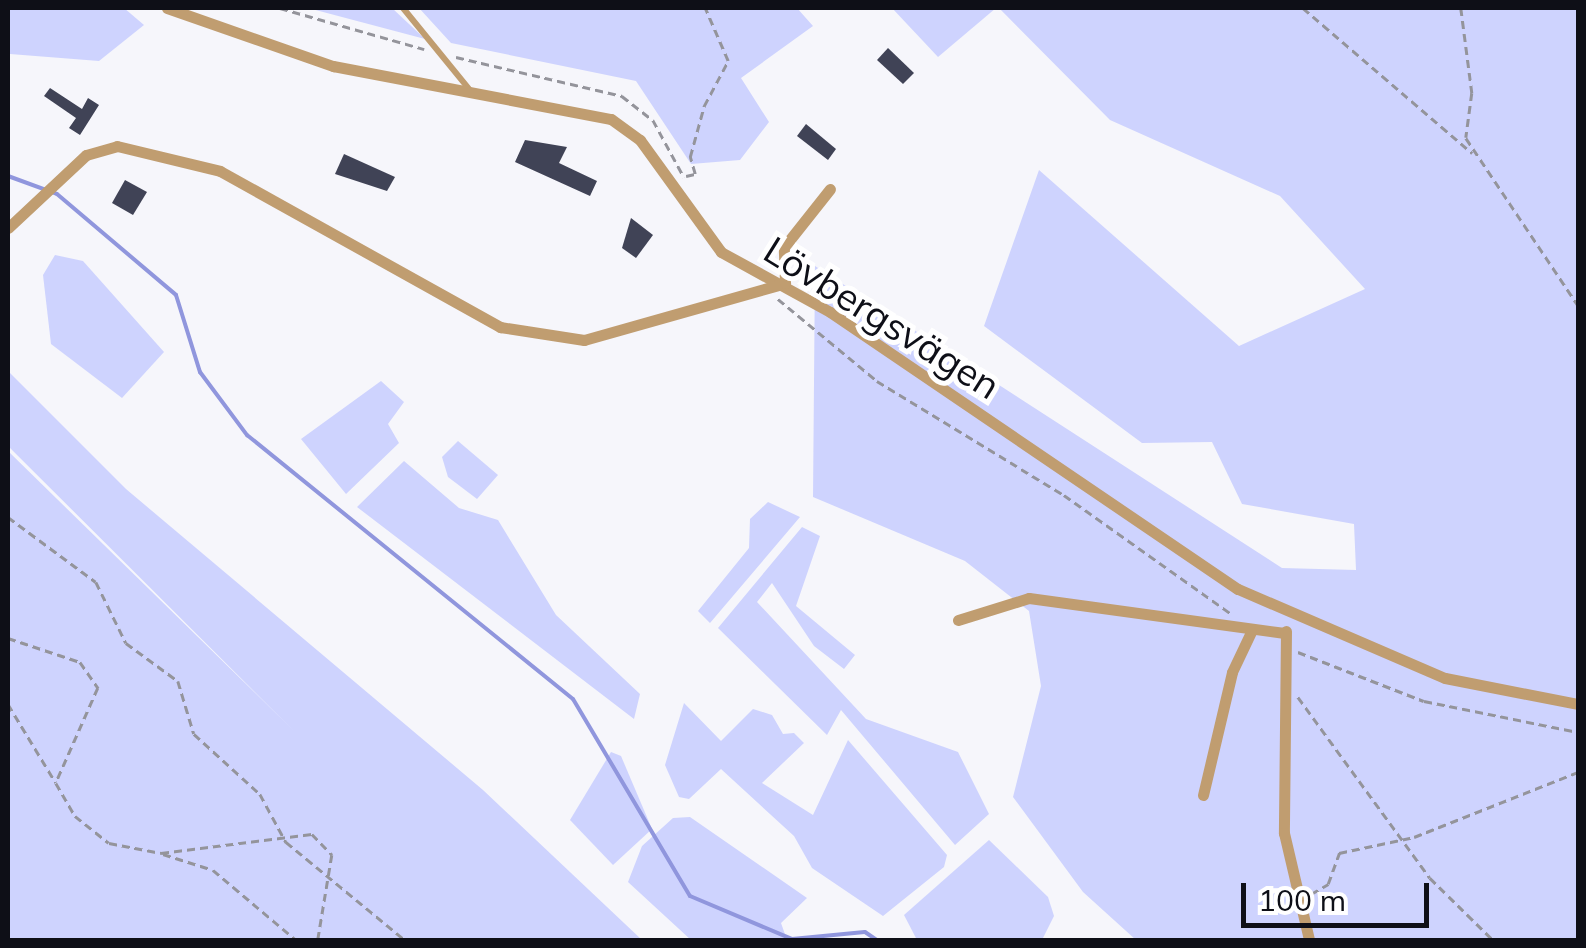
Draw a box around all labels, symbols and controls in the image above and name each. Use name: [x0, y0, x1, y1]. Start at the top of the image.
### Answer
street label: Lövbergsvägen: [756, 227, 1008, 409]
scale bar: [1246, 863, 1434, 925]
text: 100 m: [1258, 881, 1346, 919]

